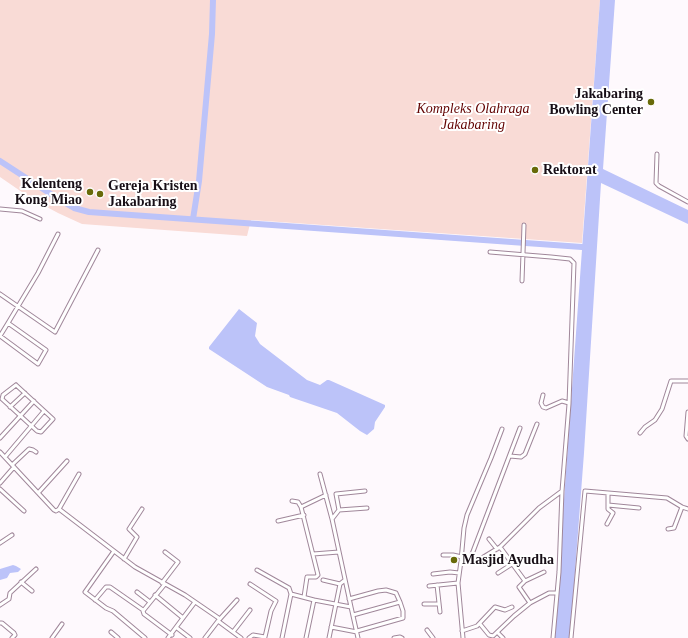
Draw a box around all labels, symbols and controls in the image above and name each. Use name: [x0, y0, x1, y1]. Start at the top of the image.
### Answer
place label: Jakabaring Bowling Center: [549, 86, 643, 118]
marker: Jakabaring Bowling Center: [646, 97, 656, 107]
park label: Kompleks Olahraga Jakabaring: [416, 101, 530, 134]
place label: Rektorat: [543, 162, 597, 178]
marker: Rektorat: [530, 165, 540, 175]
place label: Kelenteng Kong Miao: [15, 176, 82, 208]
place label: Gereja Kristen Jakabaring: [108, 178, 198, 210]
marker: Kelenteng Kong Miao: [85, 187, 95, 197]
marker: Gereja Kristen Jakabaring: [95, 189, 105, 199]
place label: Masjid Ayudha: [462, 552, 554, 568]
marker: Masjid Ayudha: [449, 555, 459, 565]

